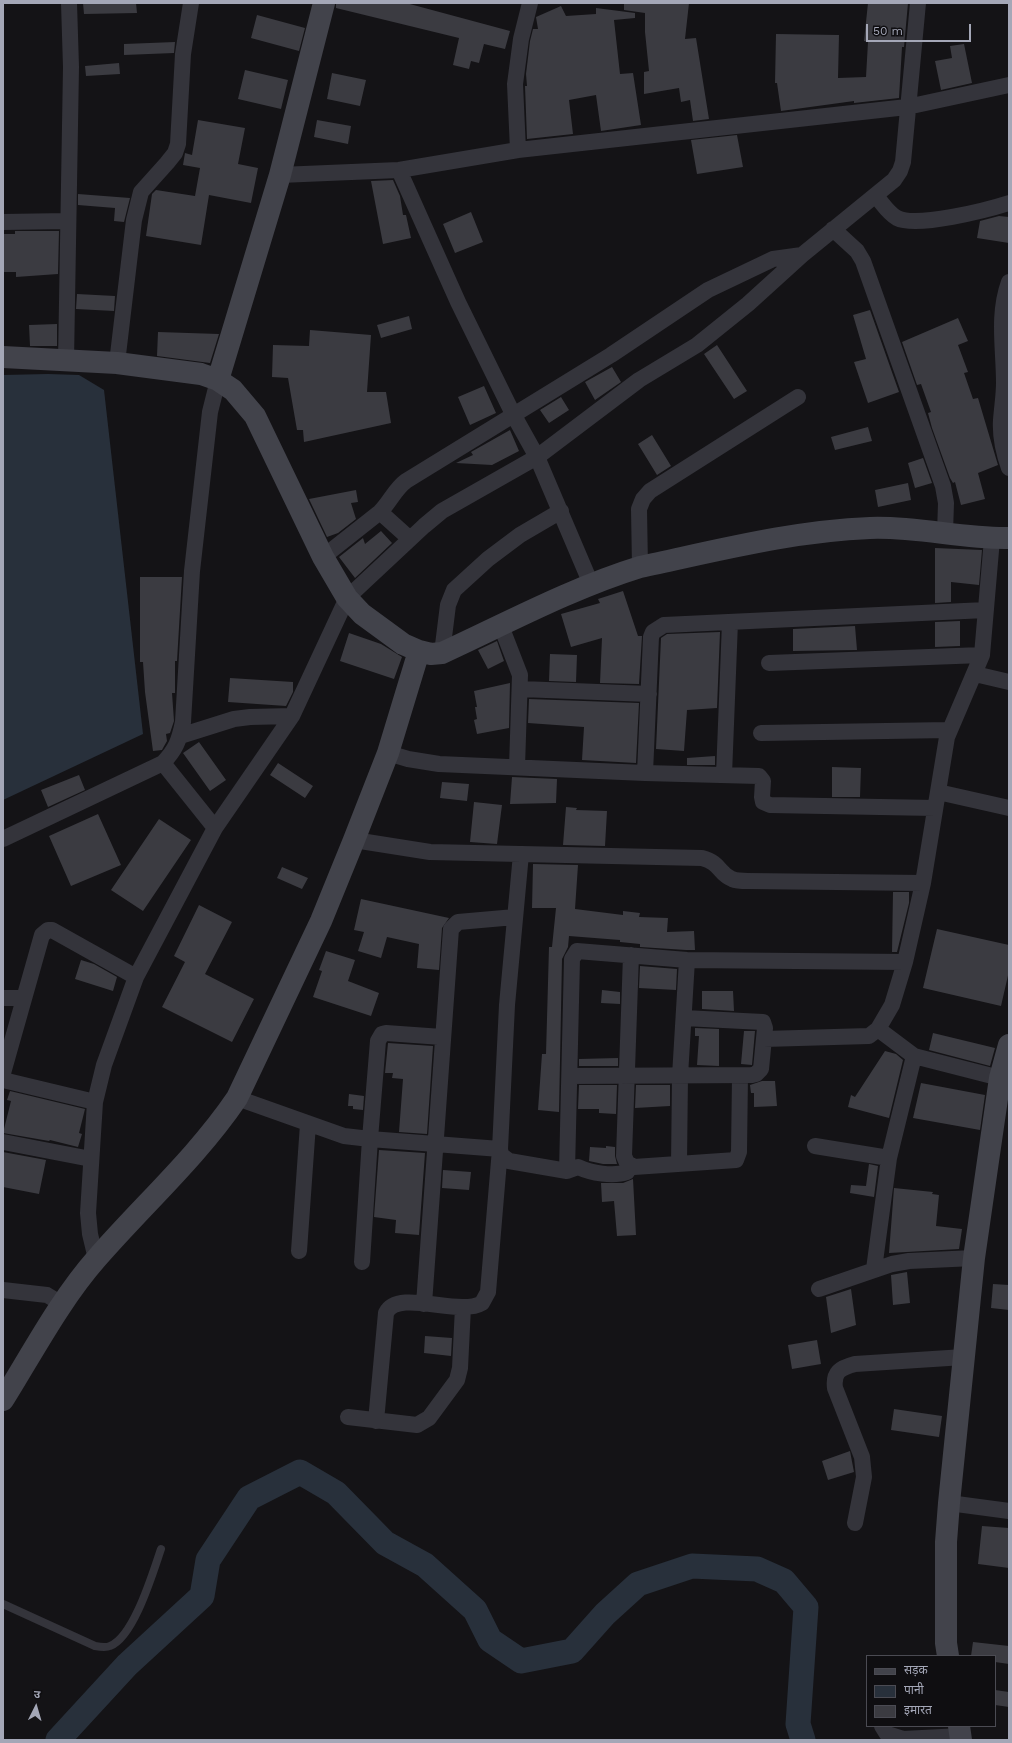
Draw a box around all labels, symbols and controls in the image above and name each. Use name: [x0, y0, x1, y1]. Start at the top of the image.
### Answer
scale bar: [868, 16, 973, 42]
text: 50 m: [873, 24, 903, 38]
legend: [866, 1655, 996, 1727]
text: सड़क: [904, 1663, 928, 1677]
text: पानी: [904, 1683, 924, 1697]
north arrow: [16, 1687, 56, 1727]
text: उ: [33, 1688, 41, 1701]
text: इमारत: [904, 1703, 932, 1717]

